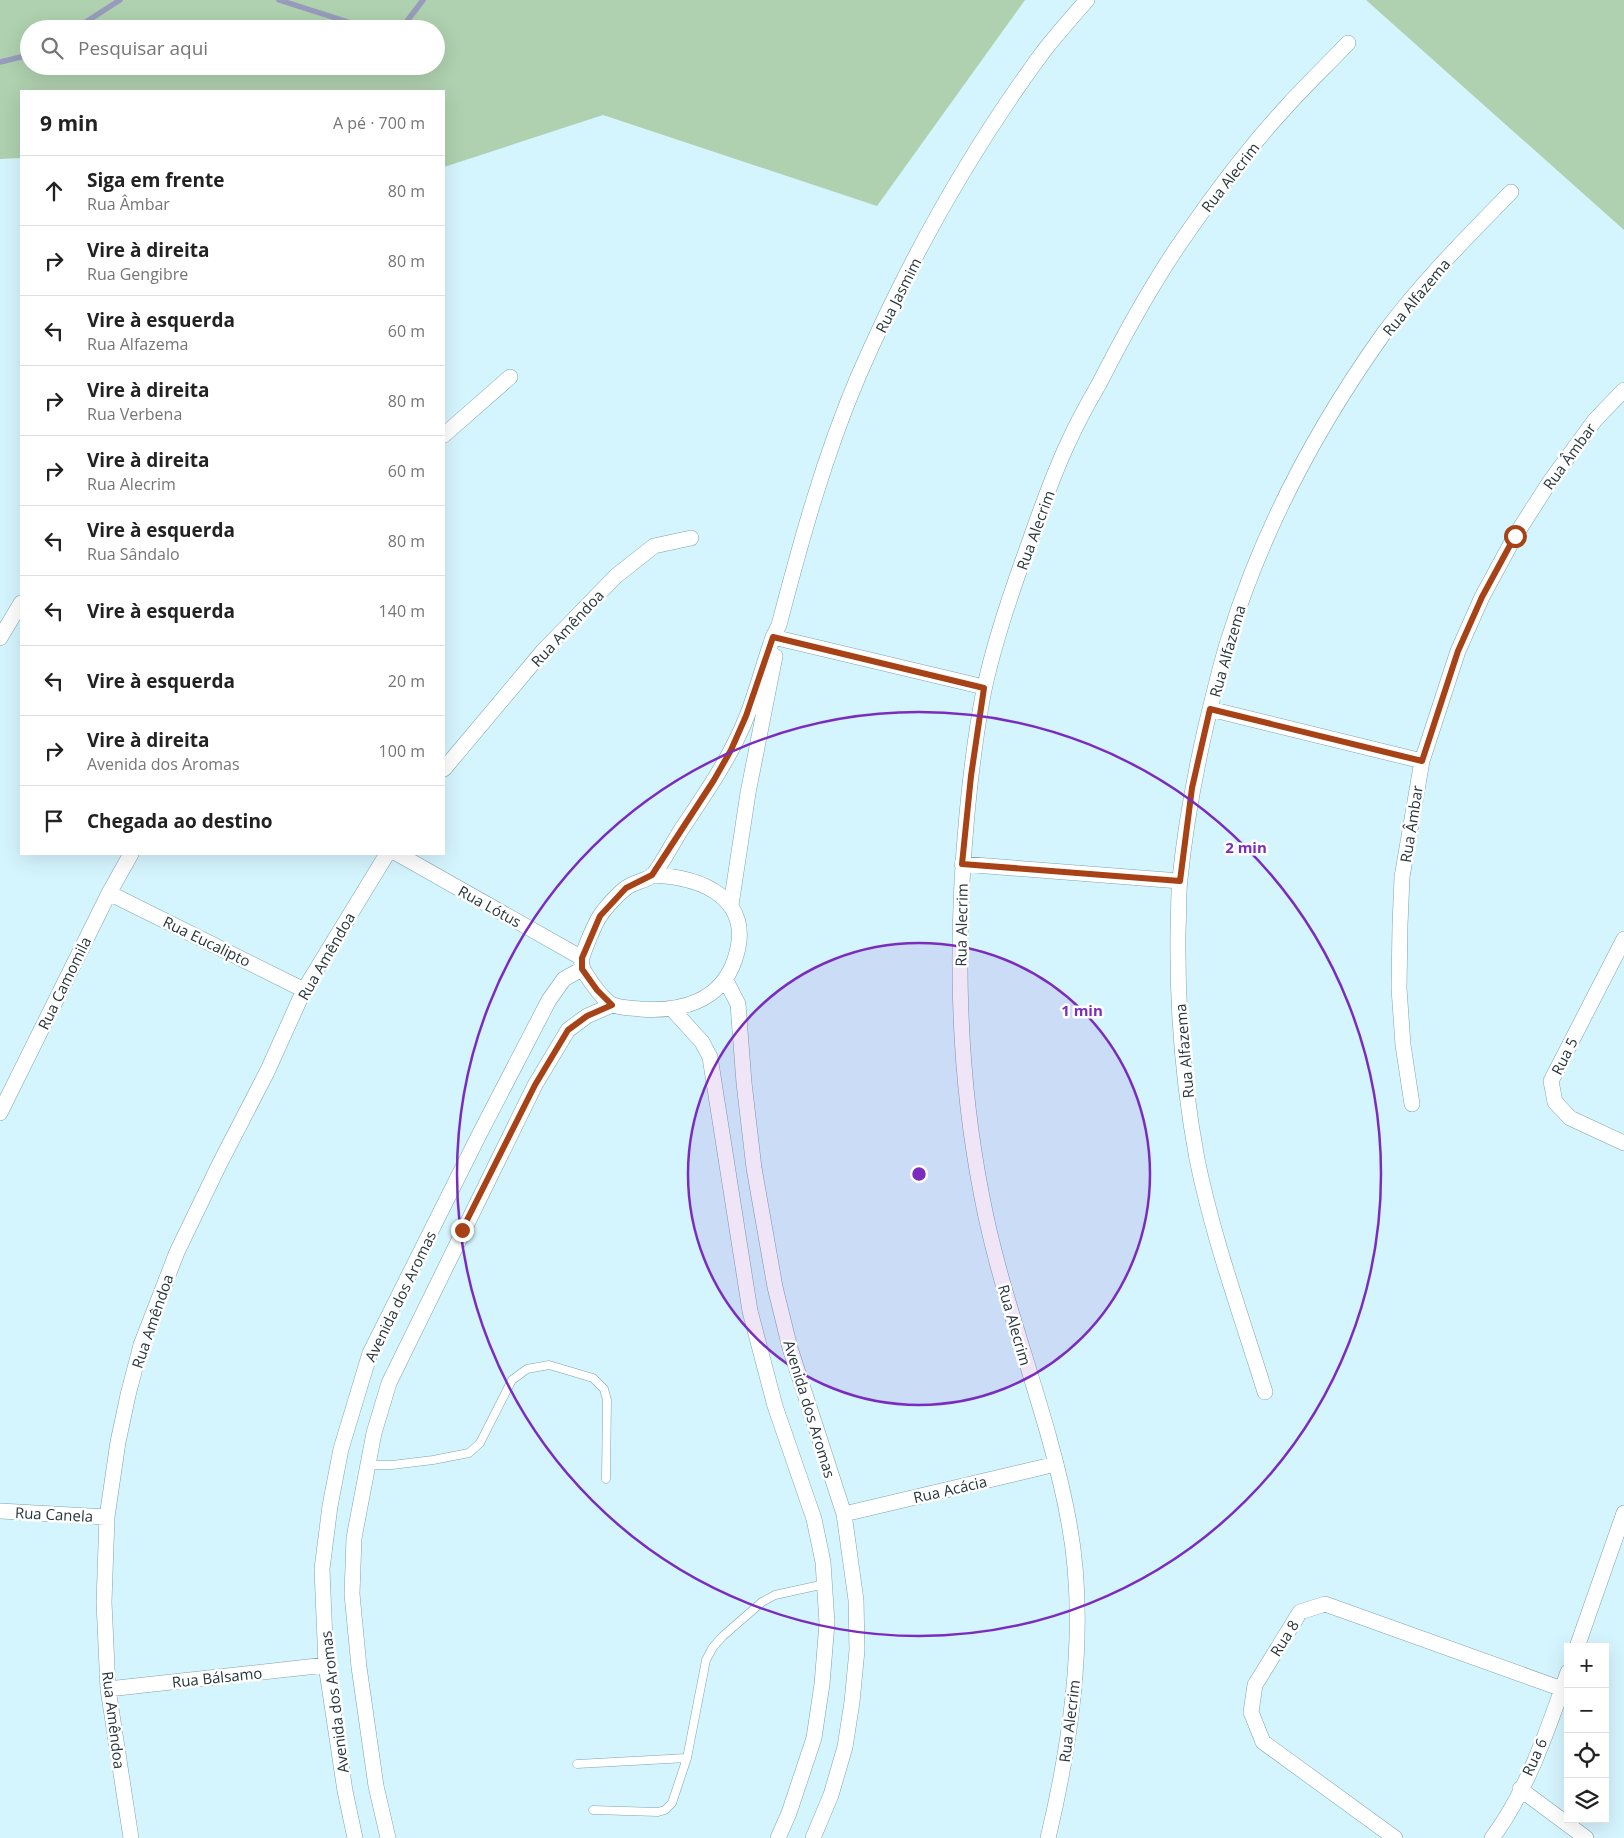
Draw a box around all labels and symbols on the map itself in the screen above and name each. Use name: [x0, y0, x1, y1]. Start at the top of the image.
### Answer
street label: Rua Alecrim: [1196, 138, 1264, 216]
street label: Rua Jasmim: [871, 254, 925, 336]
street label: Rua Alfazema: [1378, 254, 1454, 340]
street label: Rua Âmbar: [1538, 419, 1600, 493]
street label: Rua Alecrim: [1011, 487, 1059, 573]
route start: [1504, 525, 1527, 548]
street label: Rua Amêndoa: [526, 585, 608, 671]
street label: Rua Alfazema: [1204, 603, 1250, 699]
street label: Rua Âmbar: [1395, 784, 1427, 864]
text: 2 min: [1225, 837, 1267, 857]
street label: Rua Lótus: [455, 880, 525, 932]
street label: Rua Alecrim: [950, 883, 972, 967]
street label: Rua Amêndoa: [293, 908, 359, 1004]
street label: Rua Eucalipto: [160, 911, 254, 971]
street label: Rua Camomila: [33, 933, 95, 1033]
text: 1 min: [1061, 1000, 1103, 1020]
street label: Rua Alfazema: [1170, 1003, 1198, 1099]
street label: Rua 5: [1546, 1034, 1582, 1078]
centre of rings: [910, 1165, 928, 1183]
route end: [451, 1219, 474, 1242]
street label: Avenida dos Aromas: [360, 1227, 440, 1365]
street label: Rua Amêndoa: [127, 1271, 177, 1371]
street label: Rua Alecrim: [994, 1282, 1036, 1368]
street label: Avenida dos Aromas: [780, 1338, 840, 1480]
street label: Rua Acácia: [911, 1471, 989, 1507]
street label: Rua Canela: [14, 1502, 94, 1526]
street label: Rua 8: [1265, 1616, 1303, 1660]
street label: Avenida dos Aromas: [315, 1630, 353, 1774]
street label: Rua Bálsamo: [171, 1662, 263, 1692]
street label: Rua Amêndoa: [98, 1670, 130, 1770]
street label: Rua Alecrim: [1054, 1678, 1084, 1764]
street label: Rua 6: [1517, 1735, 1551, 1779]

